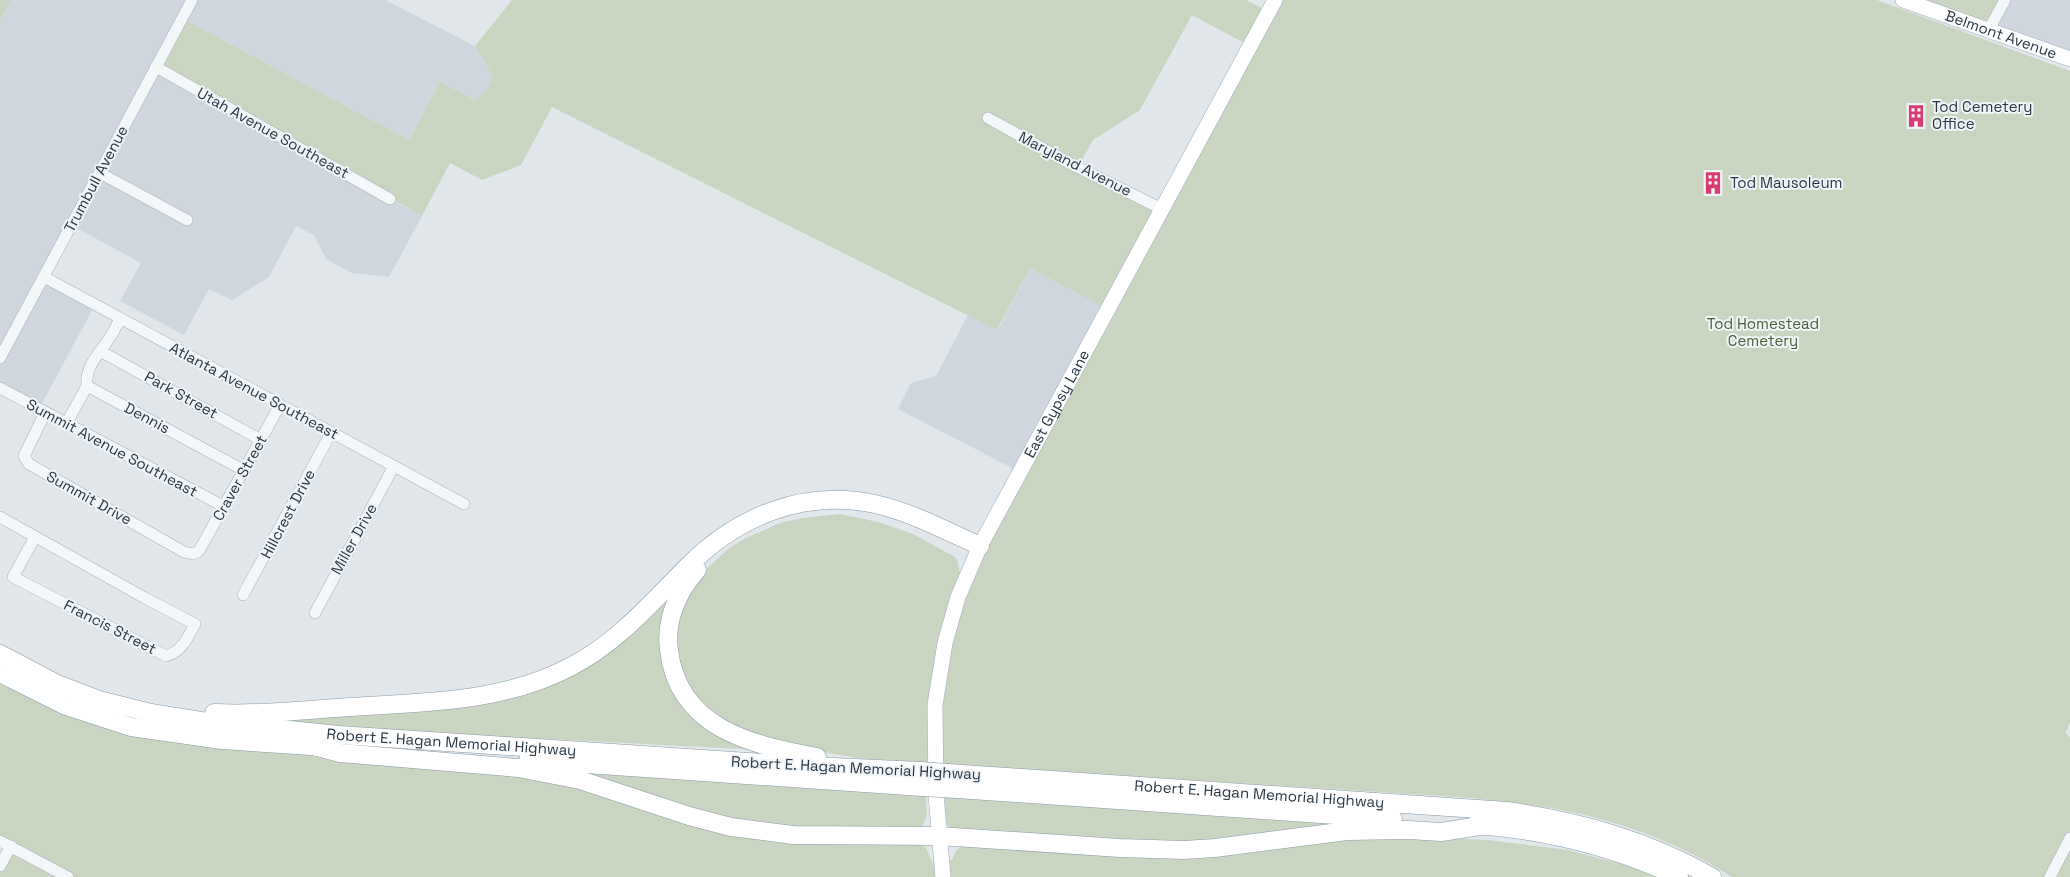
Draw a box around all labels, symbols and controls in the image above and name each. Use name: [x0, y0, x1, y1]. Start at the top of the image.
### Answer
street label: Belmont Avenue: [1943, 6, 2060, 63]
street label: Utah Avenue Southeast: [194, 83, 353, 182]
place label: Tod Cemetery Office: [1932, 97, 2032, 133]
building icon: Tod Cemetery Office: [1903, 103, 1929, 129]
street label: Trumbull Avenue: [59, 122, 132, 235]
street label: Maryland Avenue: [1016, 127, 1135, 200]
building icon: Tod Mausoleum: [1700, 170, 1726, 196]
place label: Tod Mausoleum: [1730, 173, 1843, 192]
park label: Tod Homestead Cemetery: [1707, 314, 1819, 350]
street label: Atlanta Avenue Southeast: [166, 338, 342, 443]
street label: East Gypsy Lane: [1019, 346, 1093, 461]
street label: Park Street: [141, 367, 221, 423]
street label: Summit Avenue Southeast: [23, 394, 201, 501]
street label: Dennis: [121, 398, 173, 437]
street label: Craver Street: [208, 431, 271, 524]
street label: Summit Drive: [43, 466, 135, 529]
street label: Hillcrest Drive: [256, 466, 319, 562]
street label: Miller Drive: [326, 500, 381, 578]
street label: Francis Street: [61, 595, 160, 658]
street label: Robert E. Hagan Memorial Highway: [326, 724, 577, 760]
street label: Robert E. Hagan Memorial Highway: [731, 751, 981, 784]
street label: Robert E. Hagan Memorial Highway: [1134, 776, 1385, 812]

